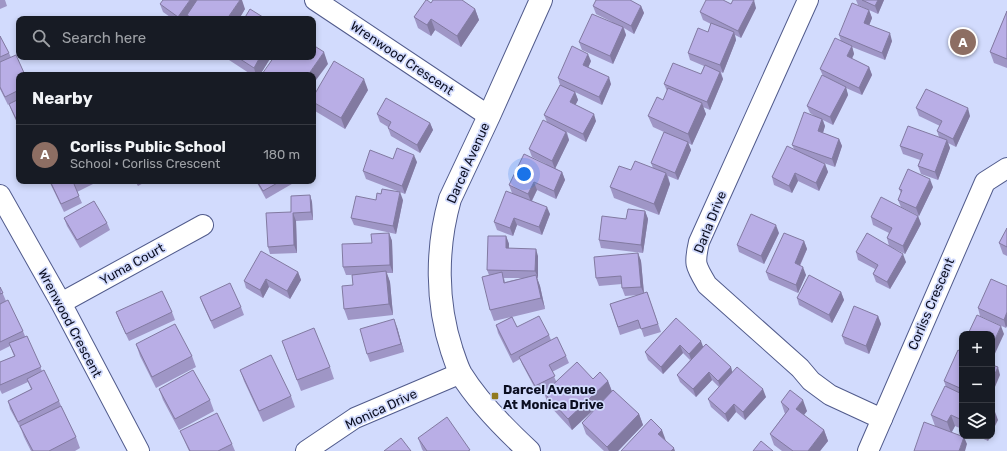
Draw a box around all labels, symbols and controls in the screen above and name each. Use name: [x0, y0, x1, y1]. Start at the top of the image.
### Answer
search box: [16, 16, 316, 60]
street label: Wrenwood Crescent: [348, 18, 456, 98]
icon: search: [30, 27, 52, 49]
pin: A: [950, 27, 976, 57]
text: Search here: [62, 29, 146, 47]
text: Nearby: [32, 88, 93, 108]
street label: Darcel Avenue: [443, 120, 493, 206]
text: Corliss Public School: [70, 138, 226, 156]
text: A: [40, 147, 50, 162]
text: 180 m: [263, 147, 300, 162]
text: School · Corliss Crescent: [70, 156, 220, 171]
your location: [514, 164, 534, 184]
street label: Darla Drive: [691, 189, 729, 255]
street label: Yuma Court: [97, 240, 167, 288]
street label: Corliss Crescent: [905, 256, 957, 352]
street label: Wrenwood Crescent: [35, 266, 105, 380]
map controls: [959, 331, 995, 439]
button: +: [959, 331, 995, 367]
button: −: [959, 367, 995, 403]
place label: Darcel Avenue At Monica Drive: [503, 382, 604, 412]
street label: Monica Drive: [343, 386, 419, 432]
marker: Darcel Avenue At Monica Drive: [490, 391, 500, 401]
button: layers: [959, 403, 995, 439]

